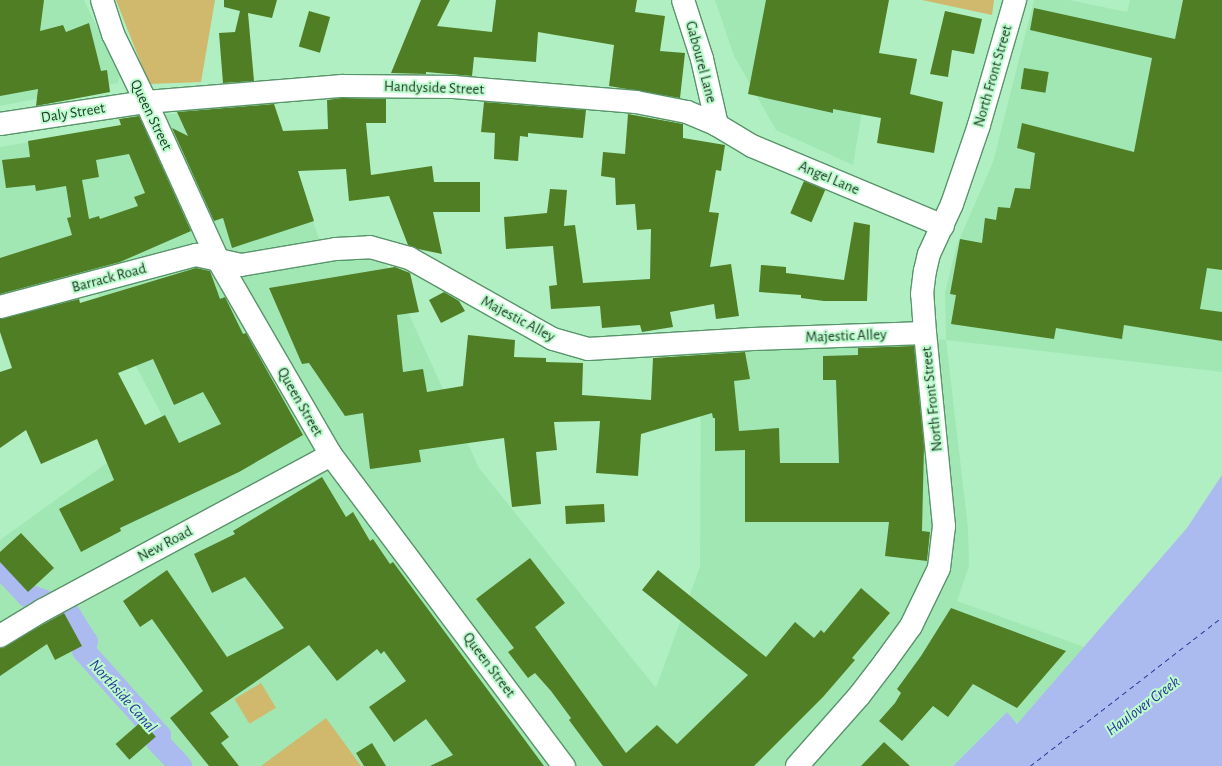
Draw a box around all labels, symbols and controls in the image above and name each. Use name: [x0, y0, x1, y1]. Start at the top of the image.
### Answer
street label: Gabourel Lane: [681, 19, 721, 105]
street label: North Front Street: [970, 23, 1016, 129]
street label: Queen Street: [126, 77, 176, 153]
street label: Handyside Street: [384, 77, 484, 99]
street label: Daly Street: [40, 99, 106, 127]
street label: Angel Lane: [796, 157, 862, 199]
street label: Barrack Road: [70, 259, 148, 297]
street label: Majestic Alley: [478, 292, 558, 346]
street label: Majestic Alley: [805, 326, 887, 346]
street label: North Front Street: [918, 346, 946, 452]
street label: Queen Street: [273, 364, 327, 440]
street label: New Road: [135, 522, 195, 566]
street label: Queen Street: [459, 629, 519, 701]
water label: Northside Canal: [85, 655, 161, 737]
water label: Haulover Creek: [1102, 672, 1184, 740]

